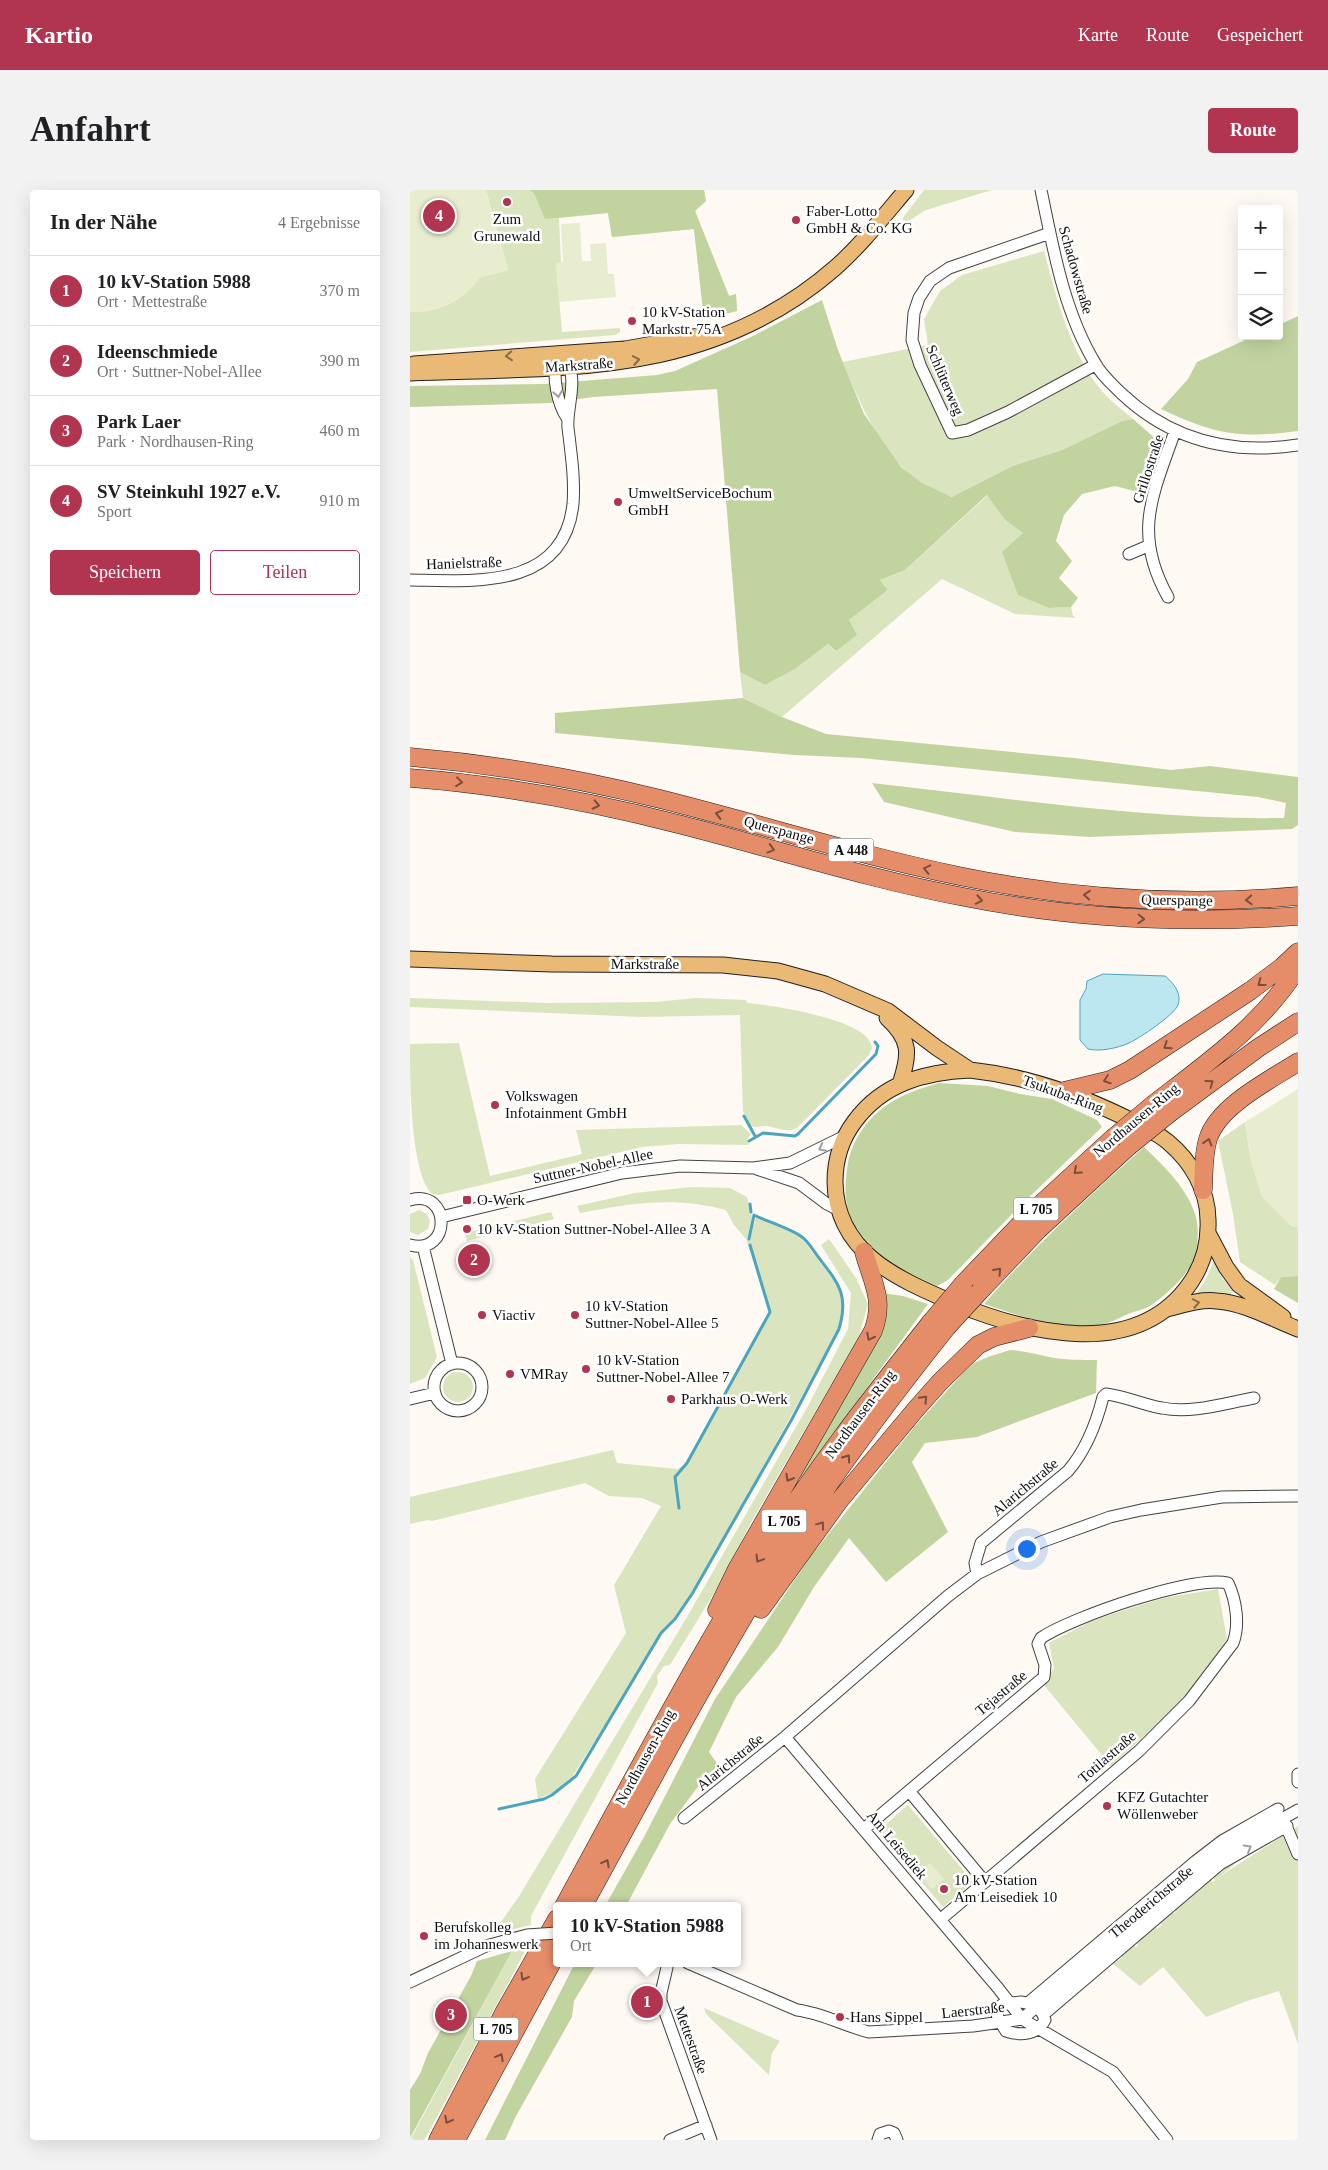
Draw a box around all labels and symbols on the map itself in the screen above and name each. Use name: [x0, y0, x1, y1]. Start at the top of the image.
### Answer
marker: Zum Grunewald: [501, 196, 513, 208]
pin: 4: [423, 197, 455, 235]
place label: Faber-Lotto GmbH & Co. KG: [806, 203, 913, 236]
place label: Zum Grunewald: [474, 211, 541, 244]
marker: Faber-Lotto GmbH & Co. KG: [790, 214, 802, 226]
street label: Schadowstraße: [1056, 224, 1096, 316]
place label: 10 kV-Station Markstr. 75A: [642, 304, 726, 337]
marker: 10 kV-Station Markstr. 75A: [626, 315, 638, 327]
street label: Schlüterweg: [923, 342, 967, 418]
one-way arrow: [505, 350, 513, 361]
street label: Markstraße: [544, 355, 614, 375]
one-way arrow: [632, 356, 641, 366]
one-way arrow: [552, 390, 563, 398]
street label: Grillostraße: [1129, 432, 1167, 506]
place label: UmweltServiceBochum GmbH: [628, 485, 772, 518]
marker: UmweltServiceBochum GmbH: [612, 496, 624, 508]
street label: Hanielstraße: [426, 554, 502, 572]
one-way arrow: [455, 776, 463, 787]
one-way arrow: [592, 799, 600, 810]
one-way arrow: [714, 809, 723, 820]
street label: Querspange: [742, 813, 816, 847]
road number: A 448: [828, 838, 874, 862]
one-way arrow: [766, 843, 775, 854]
one-way arrow: [922, 864, 931, 875]
one-way arrow: [1083, 890, 1091, 901]
street label: Querspange: [1141, 891, 1213, 909]
one-way arrow: [1245, 894, 1253, 905]
one-way arrow: [975, 895, 984, 905]
one-way arrow: [1137, 914, 1145, 924]
street label: Markstraße: [611, 956, 679, 972]
one-way arrow: [1257, 977, 1267, 986]
one-way arrow: [1163, 1040, 1173, 1049]
street label: Tsukuba-Ring: [1020, 1072, 1106, 1116]
one-way arrow: [1103, 1074, 1112, 1084]
street label: Nordhausen-Ring: [1090, 1079, 1182, 1160]
one-way arrow: [1204, 1080, 1213, 1088]
place label: Volkswagen Infotainment GmbH: [505, 1088, 627, 1121]
marker: Volkswagen Infotainment GmbH: [489, 1099, 501, 1111]
one-way arrow: [1203, 1138, 1213, 1146]
one-way arrow: [818, 1142, 827, 1152]
street label: Suttner-Nobel-Allee: [532, 1145, 655, 1187]
one-way arrow: [1074, 1165, 1083, 1174]
place label: O-Werk: [477, 1192, 525, 1208]
marker: O-Werk: [461, 1194, 473, 1206]
road number: L 705: [1014, 1198, 1058, 1220]
place label: 10 kV-Station Suttner-Nobel-Allee 3 A: [477, 1221, 711, 1237]
marker: 10 kV-Station Suttner-Nobel-Allee 3 A: [461, 1223, 473, 1235]
pin: 2: [458, 1241, 490, 1279]
one-way arrow: [992, 1267, 1001, 1276]
place label: 10 kV-Station Suttner-Nobel-Allee 5: [585, 1298, 718, 1331]
one-way arrow: [1192, 1298, 1201, 1308]
place label: Viactiv: [492, 1307, 536, 1323]
marker: Viactiv: [476, 1309, 488, 1321]
marker: 10 kV-Station Suttner-Nobel-Allee 5: [569, 1309, 581, 1321]
one-way arrow: [866, 1332, 876, 1341]
place label: 10 kV-Station Suttner-Nobel-Allee 7: [596, 1352, 730, 1385]
marker: 10 kV-Station Suttner-Nobel-Allee 7: [580, 1363, 592, 1375]
place label: VMRay: [520, 1366, 569, 1382]
street label: Nordhausen-Ring: [822, 1366, 899, 1461]
marker: VMRay: [504, 1368, 516, 1380]
place label: Parkhaus O-Werk: [681, 1391, 788, 1407]
marker: Parkhaus O-Werk: [665, 1393, 677, 1405]
one-way arrow: [918, 1396, 927, 1405]
one-way arrow: [841, 1454, 850, 1464]
street label: Alarichstraße: [989, 1455, 1061, 1519]
one-way arrow: [785, 1472, 795, 1481]
road number: L 705: [762, 1510, 806, 1532]
one-way arrow: [815, 1521, 824, 1531]
your location: [1014, 1536, 1040, 1562]
one-way arrow: [755, 1554, 765, 1563]
street label: Tejastraße: [972, 1667, 1030, 1719]
street label: Nordhausen-Ring: [612, 1706, 678, 1808]
street label: Totilastraße: [1075, 1728, 1139, 1786]
street label: Alarichstraße: [694, 1730, 767, 1794]
place label: KFZ Gutachter Wöllenweber: [1117, 1789, 1208, 1822]
marker: KFZ Gutachter Wöllenweber: [1101, 1800, 1113, 1812]
street label: Am Leisediek: [864, 1807, 931, 1883]
one-way arrow: [1243, 1844, 1252, 1854]
one-way arrow: [600, 1859, 610, 1868]
street label: Theoderichstraße: [1106, 1862, 1196, 1942]
place label: 10 kV-Station Am Leisediek 10: [954, 1872, 1057, 1905]
marker: 10 kV-Station Am Leisediek 10: [938, 1883, 950, 1895]
place label: Berufskolleg im Johanneswerk: [434, 1919, 539, 1952]
marker: Berufskolleg im Johanneswerk: [418, 1930, 430, 1942]
one-way arrow: [520, 1971, 530, 1980]
pin: 1: [631, 1983, 663, 2021]
pin: 3: [435, 1996, 467, 2034]
street label: Laerstraße: [941, 1999, 1006, 2021]
street label: Mettestraße: [671, 2004, 711, 2076]
place label: Hans Sippel: [850, 2009, 923, 2025]
marker: Hans Sippel: [834, 2011, 846, 2023]
road number: L 705: [474, 2018, 518, 2040]
one-way arrow: [494, 2054, 504, 2063]
one-way arrow: [444, 2115, 454, 2124]

